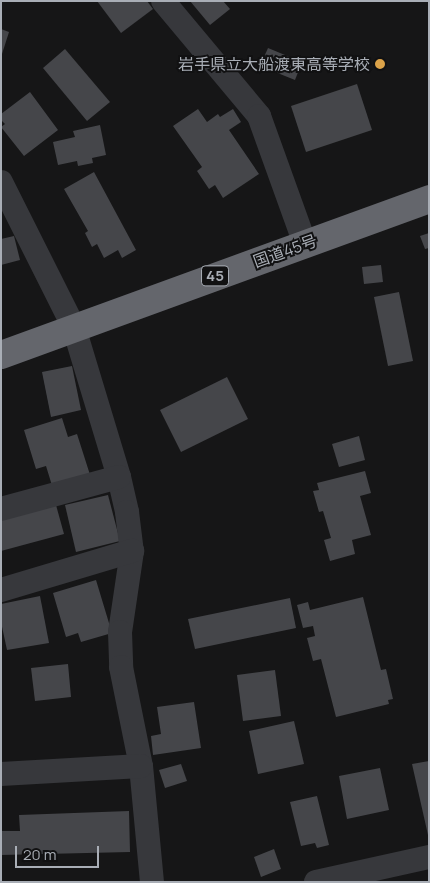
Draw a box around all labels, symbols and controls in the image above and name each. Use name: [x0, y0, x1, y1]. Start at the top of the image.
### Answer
place label: 岩手県立大船渡東高等学校: [178, 54, 370, 74]
marker: 岩手県立大船渡東高等学校: [374, 58, 386, 70]
street label: 国道45号: [250, 231, 320, 271]
road number: 45: [200, 264, 230, 288]
scale bar: [18, 836, 101, 868]
text: 20 m: [23, 844, 56, 865]

